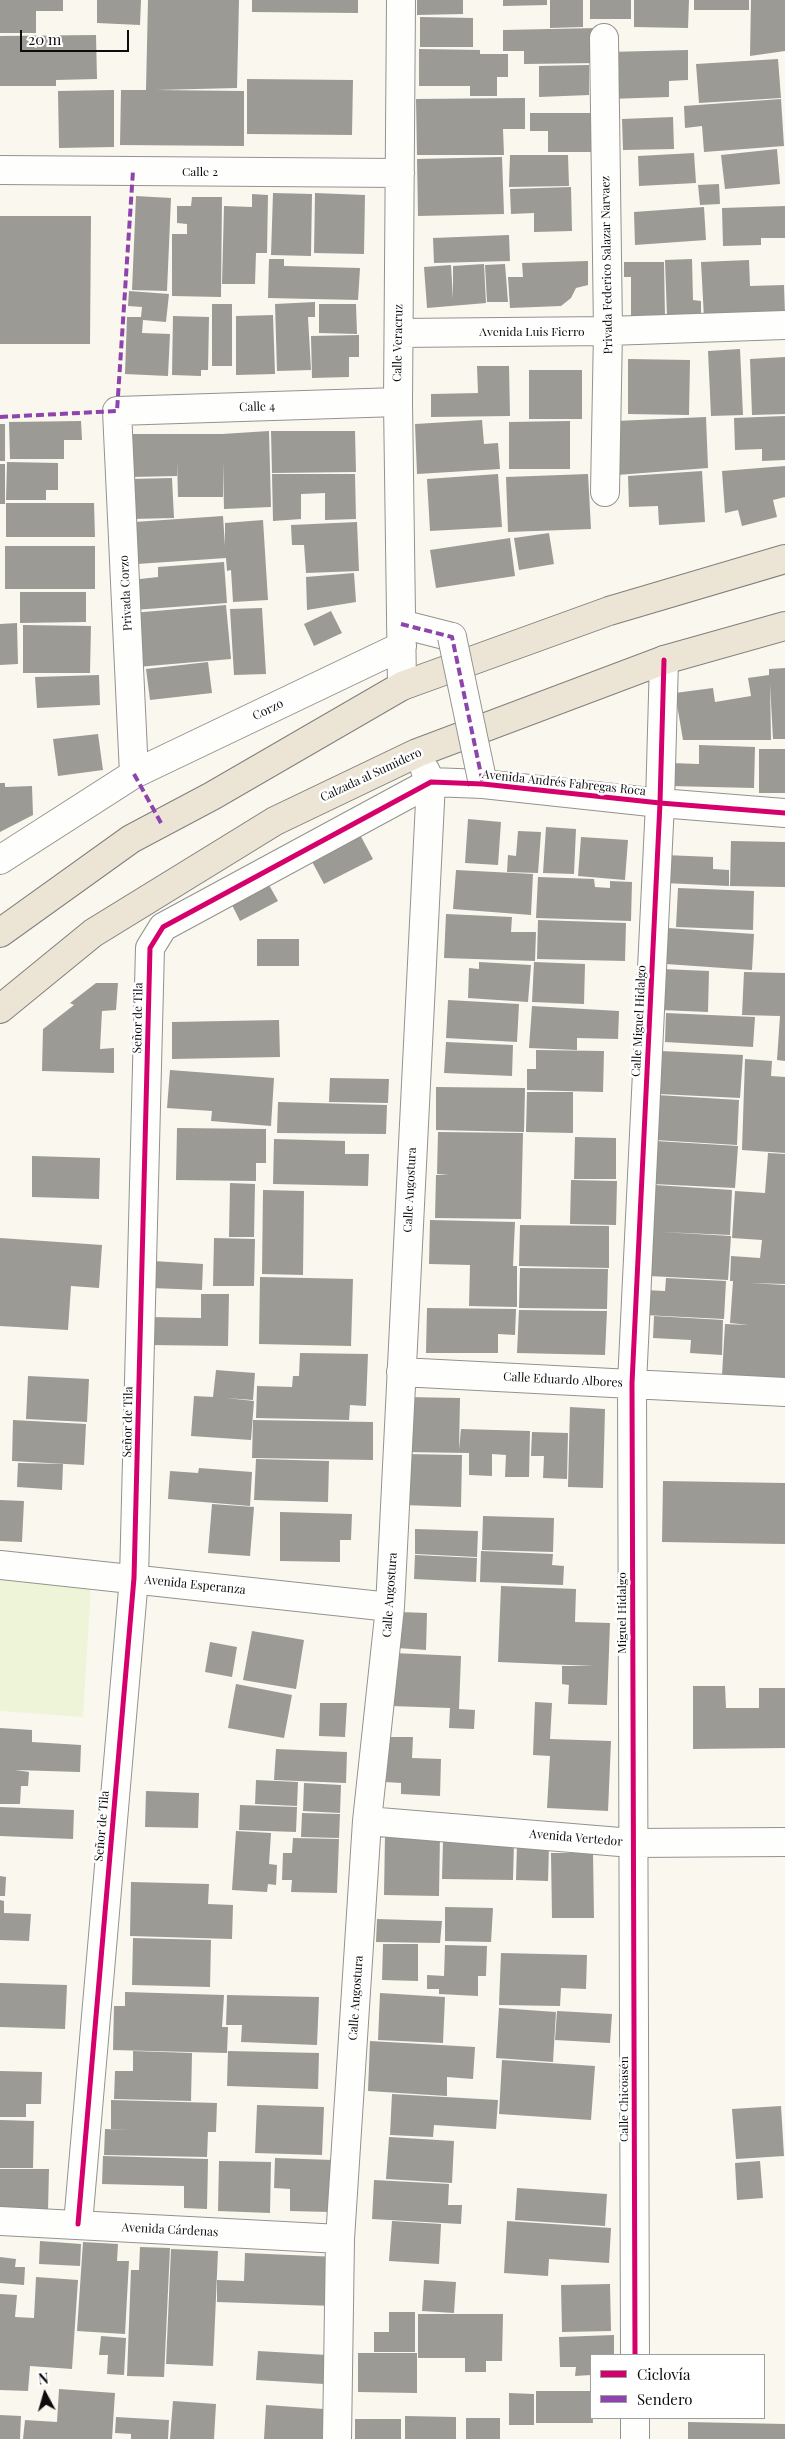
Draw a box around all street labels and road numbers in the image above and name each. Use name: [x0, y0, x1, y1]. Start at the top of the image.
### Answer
street label: Calle 2: [182, 165, 218, 179]
street label: Privada Federico Salazar Narvaez: [598, 176, 616, 354]
street label: Calle Veracruz: [390, 304, 406, 382]
street label: Avenida Luis Fierro: [479, 325, 585, 339]
street label: Calle 4: [239, 399, 275, 415]
street label: Privada Corzo: [117, 555, 135, 631]
street label: Corzo: [250, 696, 286, 724]
street label: Calzada al Sumidero: [318, 745, 424, 805]
street label: Avenida Andrés Fabregas Roca: [481, 767, 647, 799]
street label: Calle Miguel Hidalgo: [629, 965, 649, 1077]
street label: Señor de Tila: [130, 982, 146, 1054]
street label: Calle Angostura: [401, 1147, 419, 1233]
street label: Calle Eduardo Albores: [503, 1370, 623, 1390]
street label: Señor de Tila: [120, 1386, 136, 1458]
street label: Calle Angostura: [380, 1552, 400, 1638]
street label: Miguel Hidalgo: [615, 1572, 629, 1654]
street label: Avenida Esperanza: [144, 1573, 246, 1597]
street label: Señor de Tila: [92, 1790, 112, 1862]
street label: Avenida Vertedor: [529, 1827, 623, 1849]
street label: Calle Angostura: [346, 1955, 366, 2041]
street label: Calle Chicoasén: [617, 2056, 631, 2142]
street label: Avenida Cárdenas: [121, 2220, 219, 2240]

